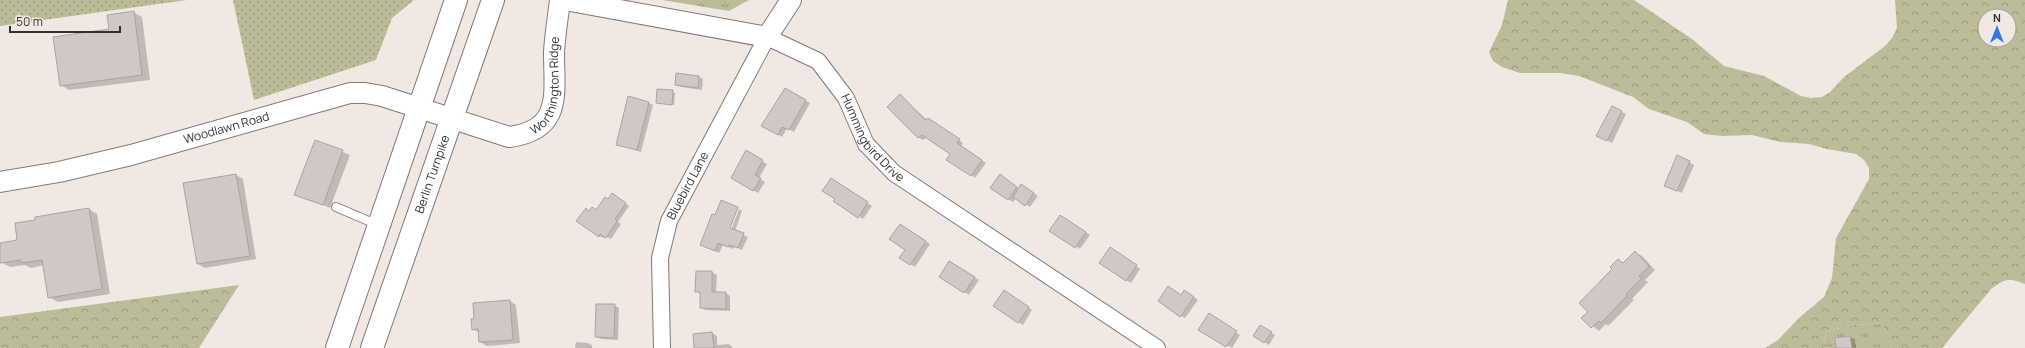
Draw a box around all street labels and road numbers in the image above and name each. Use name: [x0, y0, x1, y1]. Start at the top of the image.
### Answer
street label: Worthington Ridge: [527, 36, 563, 138]
street label: Hummingbird Drive: [837, 91, 908, 185]
street label: Woodlawn Road: [181, 107, 271, 148]
street label: Berlin Turnpike: [410, 133, 453, 215]
street label: Bluebird Lane: [662, 148, 712, 223]

